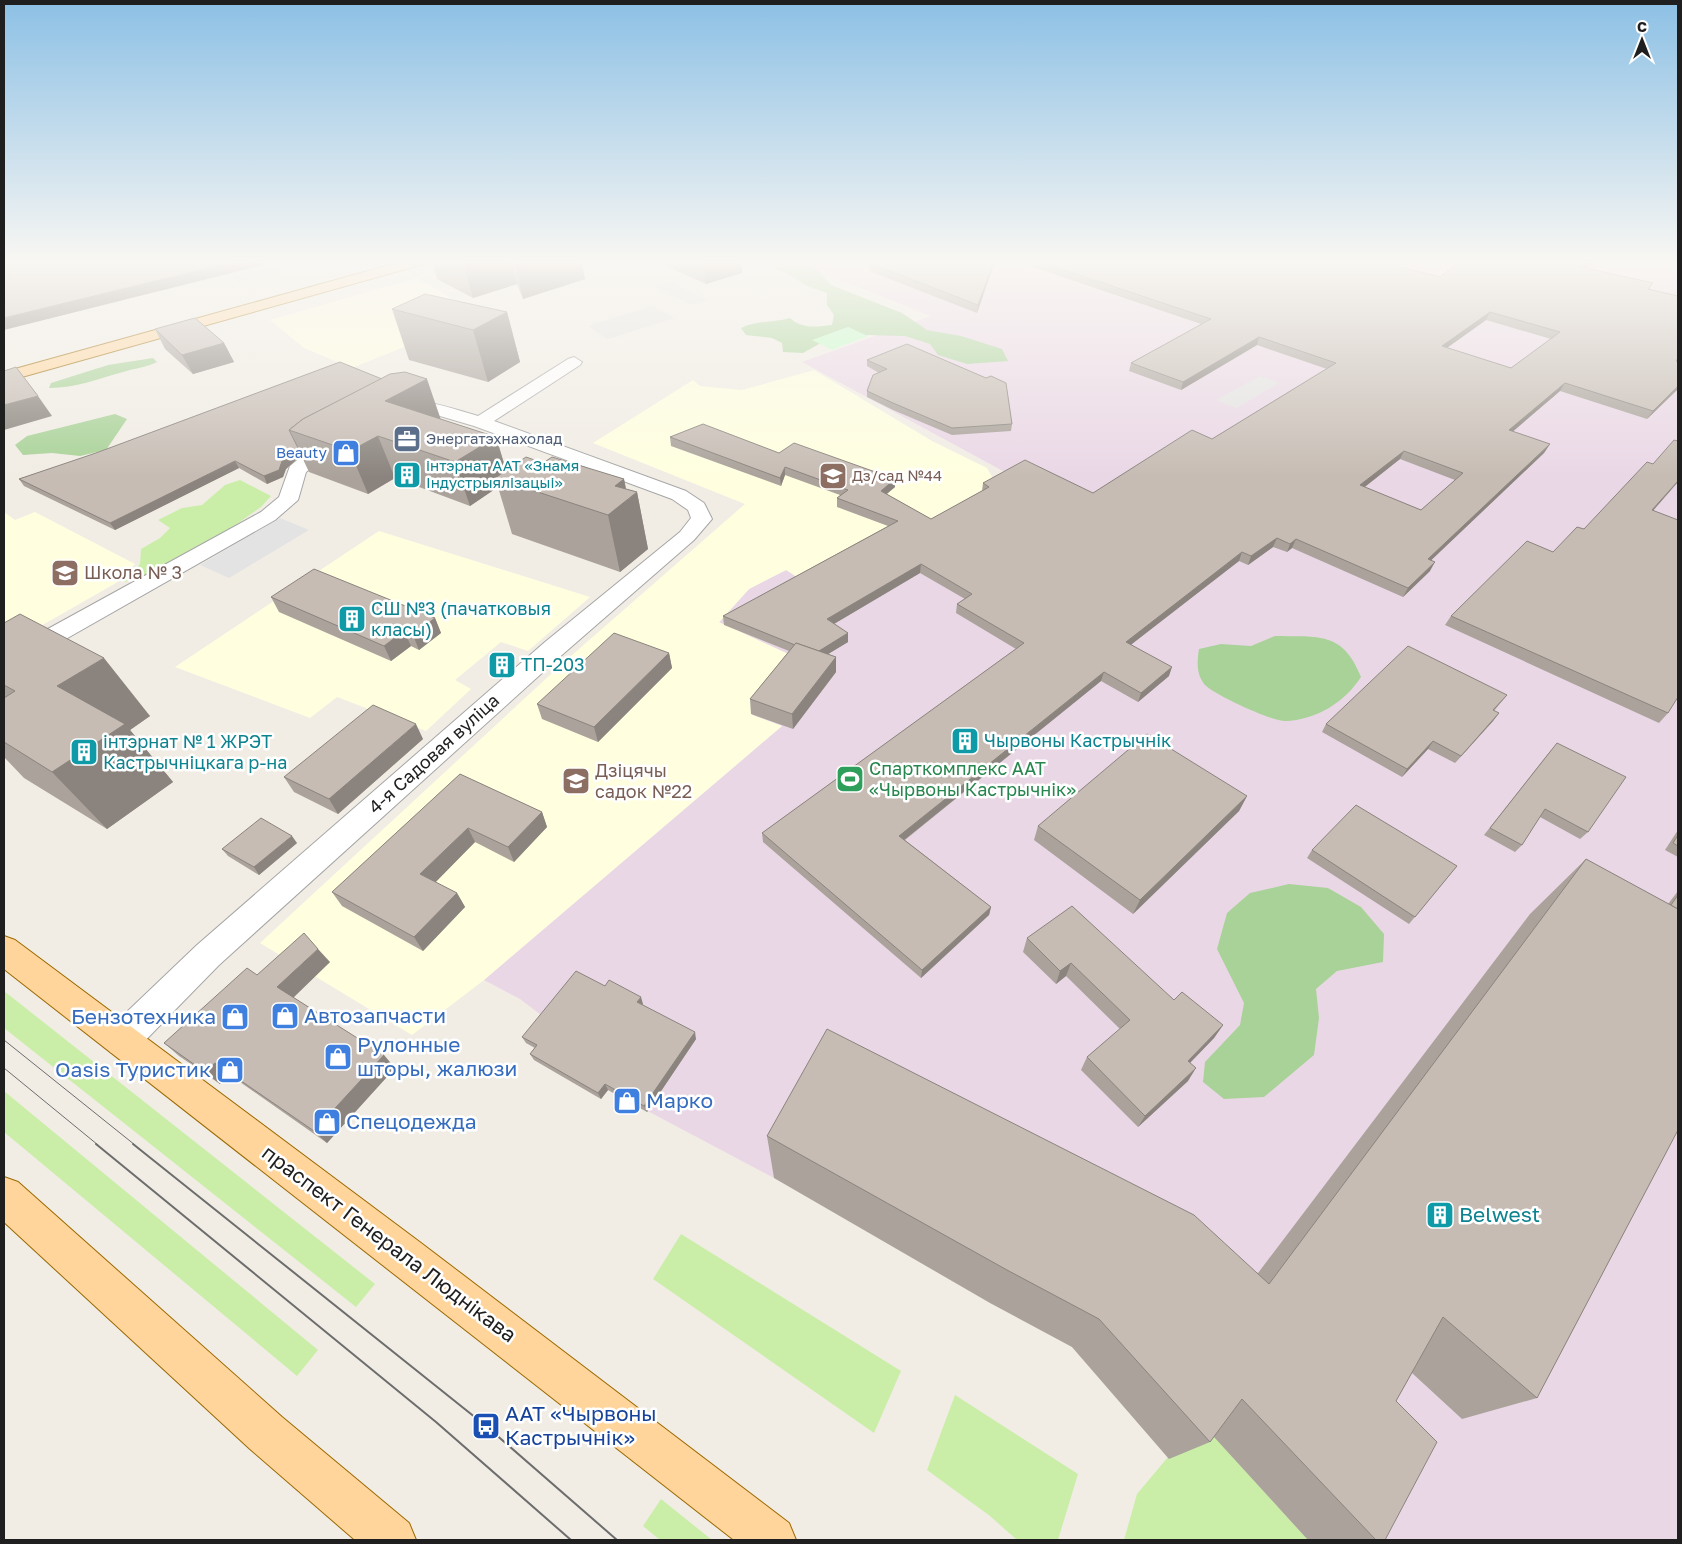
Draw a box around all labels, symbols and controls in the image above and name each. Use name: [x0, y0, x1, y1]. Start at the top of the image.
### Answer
north arrow: [1617, 15, 1667, 65]
text: С: [1637, 18, 1647, 35]
office icon: Энергатэхнахолад: [392, 424, 422, 454]
place label: Энергатэхнахолад: [426, 429, 562, 447]
shop icon: Beauty: [331, 438, 361, 468]
place label: Beauty: [276, 443, 328, 461]
place label: інтэрнат ААТ «Знамя Індустрыялізацыі»: [426, 456, 579, 491]
building icon: інтэрнат ААТ «Знамя Індустрыялізацыі»: [392, 460, 422, 490]
school or university icon: Дз/сад №44: [818, 461, 848, 491]
place label: Дз/сад №44: [852, 466, 942, 484]
school or university icon: Школа № 3: [50, 558, 80, 588]
place label: Школа № 3: [84, 561, 182, 583]
place label: СШ №3 (пачатковыя класы): [371, 597, 551, 640]
building icon: СШ №3 (пачатковыя класы): [337, 604, 367, 634]
building icon: ТП-203: [487, 650, 517, 680]
place label: ТП-203: [521, 653, 585, 675]
street label: 4-я Садовая вуліца: [363, 689, 503, 818]
building icon: Чырвоны Кастрычнік: [950, 726, 980, 756]
place label: Чырвоны Кастрычнік: [984, 729, 1171, 751]
place label: інтэрнат № 1 ЖРЭТ Кастрычніцкага р-на: [103, 730, 287, 773]
building icon: інтэрнат № 1 ЖРЭТ Кастрычніцкага р-на: [69, 737, 99, 767]
place label: Спарткомплекс ААТ «Чырвоны Кастрычнік»: [869, 757, 1076, 800]
place label: Дзіцячы садок №22: [595, 759, 692, 802]
sports icon: Спарткомплекс ААТ «Чырвоны Кастрычнік»: [835, 764, 865, 794]
school or university icon: Дзіцячы садок №22: [561, 766, 591, 796]
shop icon: Автозапчасти: [270, 1001, 300, 1031]
shop icon: Бензотехника: [220, 1002, 250, 1032]
place label: Автозапчасти: [304, 1002, 446, 1028]
place label: Бензотехника: [71, 1003, 216, 1029]
place label: Рулонные шторы, жалюзи: [357, 1031, 517, 1081]
shop icon: Рулонные шторы, жалюзи: [323, 1042, 353, 1072]
shop icon: Oasis Туристик: [215, 1055, 245, 1085]
place label: Oasis Туристик: [55, 1056, 211, 1082]
shop icon: Марко: [612, 1086, 642, 1116]
place label: Марко: [646, 1087, 713, 1113]
shop icon: Спецодежда: [312, 1107, 342, 1137]
place label: Спецодежда: [346, 1108, 477, 1134]
street label: праспект Генерала Люднікава: [257, 1139, 522, 1347]
building icon: Belwest: [1425, 1200, 1455, 1230]
place label: Belwest: [1459, 1201, 1540, 1227]
place label: ААТ «Чырвоны Кастрычнік»: [505, 1400, 657, 1450]
bus stop icon: ААТ «Чырвоны Кастрычнік»: [471, 1411, 501, 1441]

